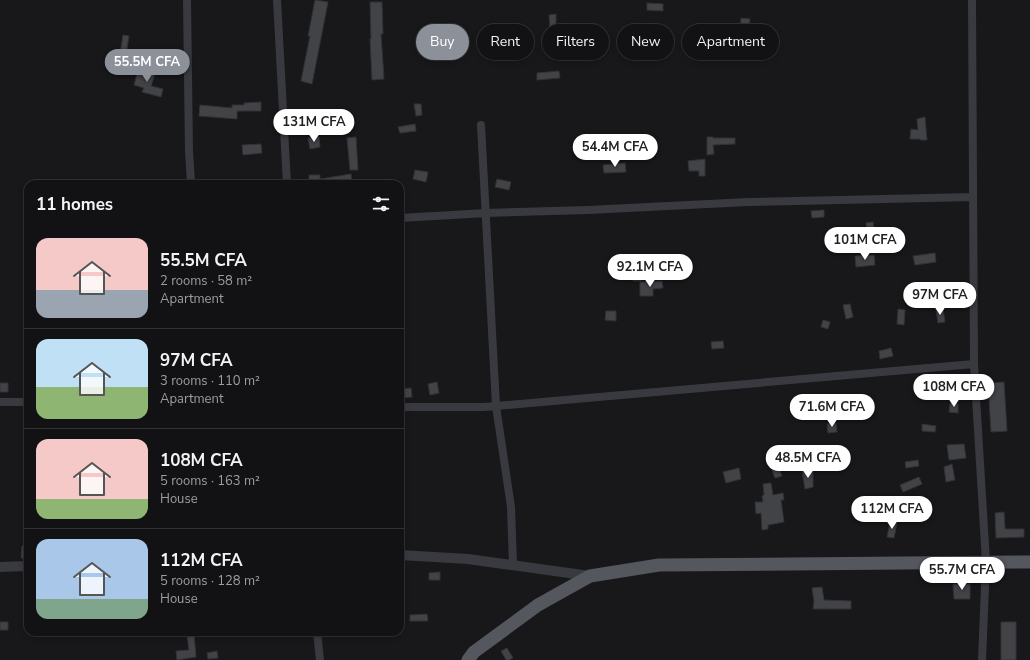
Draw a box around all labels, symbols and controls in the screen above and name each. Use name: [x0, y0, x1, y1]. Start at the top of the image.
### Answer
chip: Buy: [416, 24, 469, 60]
chip: Rent: [477, 24, 534, 60]
chip: Filters: [542, 24, 609, 60]
chip: New: [617, 24, 674, 60]
chip: Apartment: [682, 24, 779, 60]
pin: 55.5M CFA: [101, 49, 193, 83]
text: 55.5M CFA: [114, 53, 180, 71]
pin: 131M CFA: [273, 109, 355, 143]
text: 131M CFA: [282, 113, 346, 131]
pin: 54.4M CFA: [569, 134, 661, 168]
text: 54.4M CFA: [582, 138, 648, 156]
text: 11 homes: [36, 193, 113, 216]
icon: filters: [370, 193, 392, 215]
pin: 101M CFA: [824, 227, 906, 261]
text: 101M CFA: [833, 231, 897, 249]
text: 55.5M CFA: [160, 249, 247, 272]
icon: home: [68, 254, 116, 302]
pin: 92.1M CFA: [604, 254, 696, 288]
text: 92.1M CFA: [617, 258, 683, 276]
text: 2 rooms · 58 m²: [160, 272, 252, 290]
pin: 97M CFA: [903, 282, 977, 316]
text: 97M CFA: [912, 286, 968, 304]
text: Apartment: [160, 290, 223, 308]
text: 97M CFA: [160, 349, 233, 372]
icon: home: [68, 355, 116, 403]
text: 3 rooms · 110 m²: [160, 372, 260, 390]
pin: 108M CFA: [913, 374, 995, 408]
text: 108M CFA: [922, 378, 986, 396]
text: Apartment: [160, 390, 223, 408]
pin: 71.6M CFA: [786, 394, 878, 428]
text: 71.6M CFA: [799, 398, 865, 416]
pin: 48.5M CFA: [762, 445, 854, 479]
text: 108M CFA: [160, 449, 243, 472]
text: 48.5M CFA: [775, 449, 841, 467]
icon: home: [68, 455, 116, 503]
text: 5 rooms · 163 m²: [160, 472, 260, 490]
text: House: [160, 490, 198, 508]
pin: 112M CFA: [851, 496, 933, 530]
text: 112M CFA: [860, 500, 924, 518]
text: 112M CFA: [160, 549, 243, 572]
icon: home: [68, 555, 116, 603]
pin: 55.7M CFA: [916, 557, 1008, 591]
text: 55.7M CFA: [929, 561, 995, 579]
text: 5 rooms · 128 m²: [160, 572, 260, 590]
text: House: [160, 590, 198, 608]

